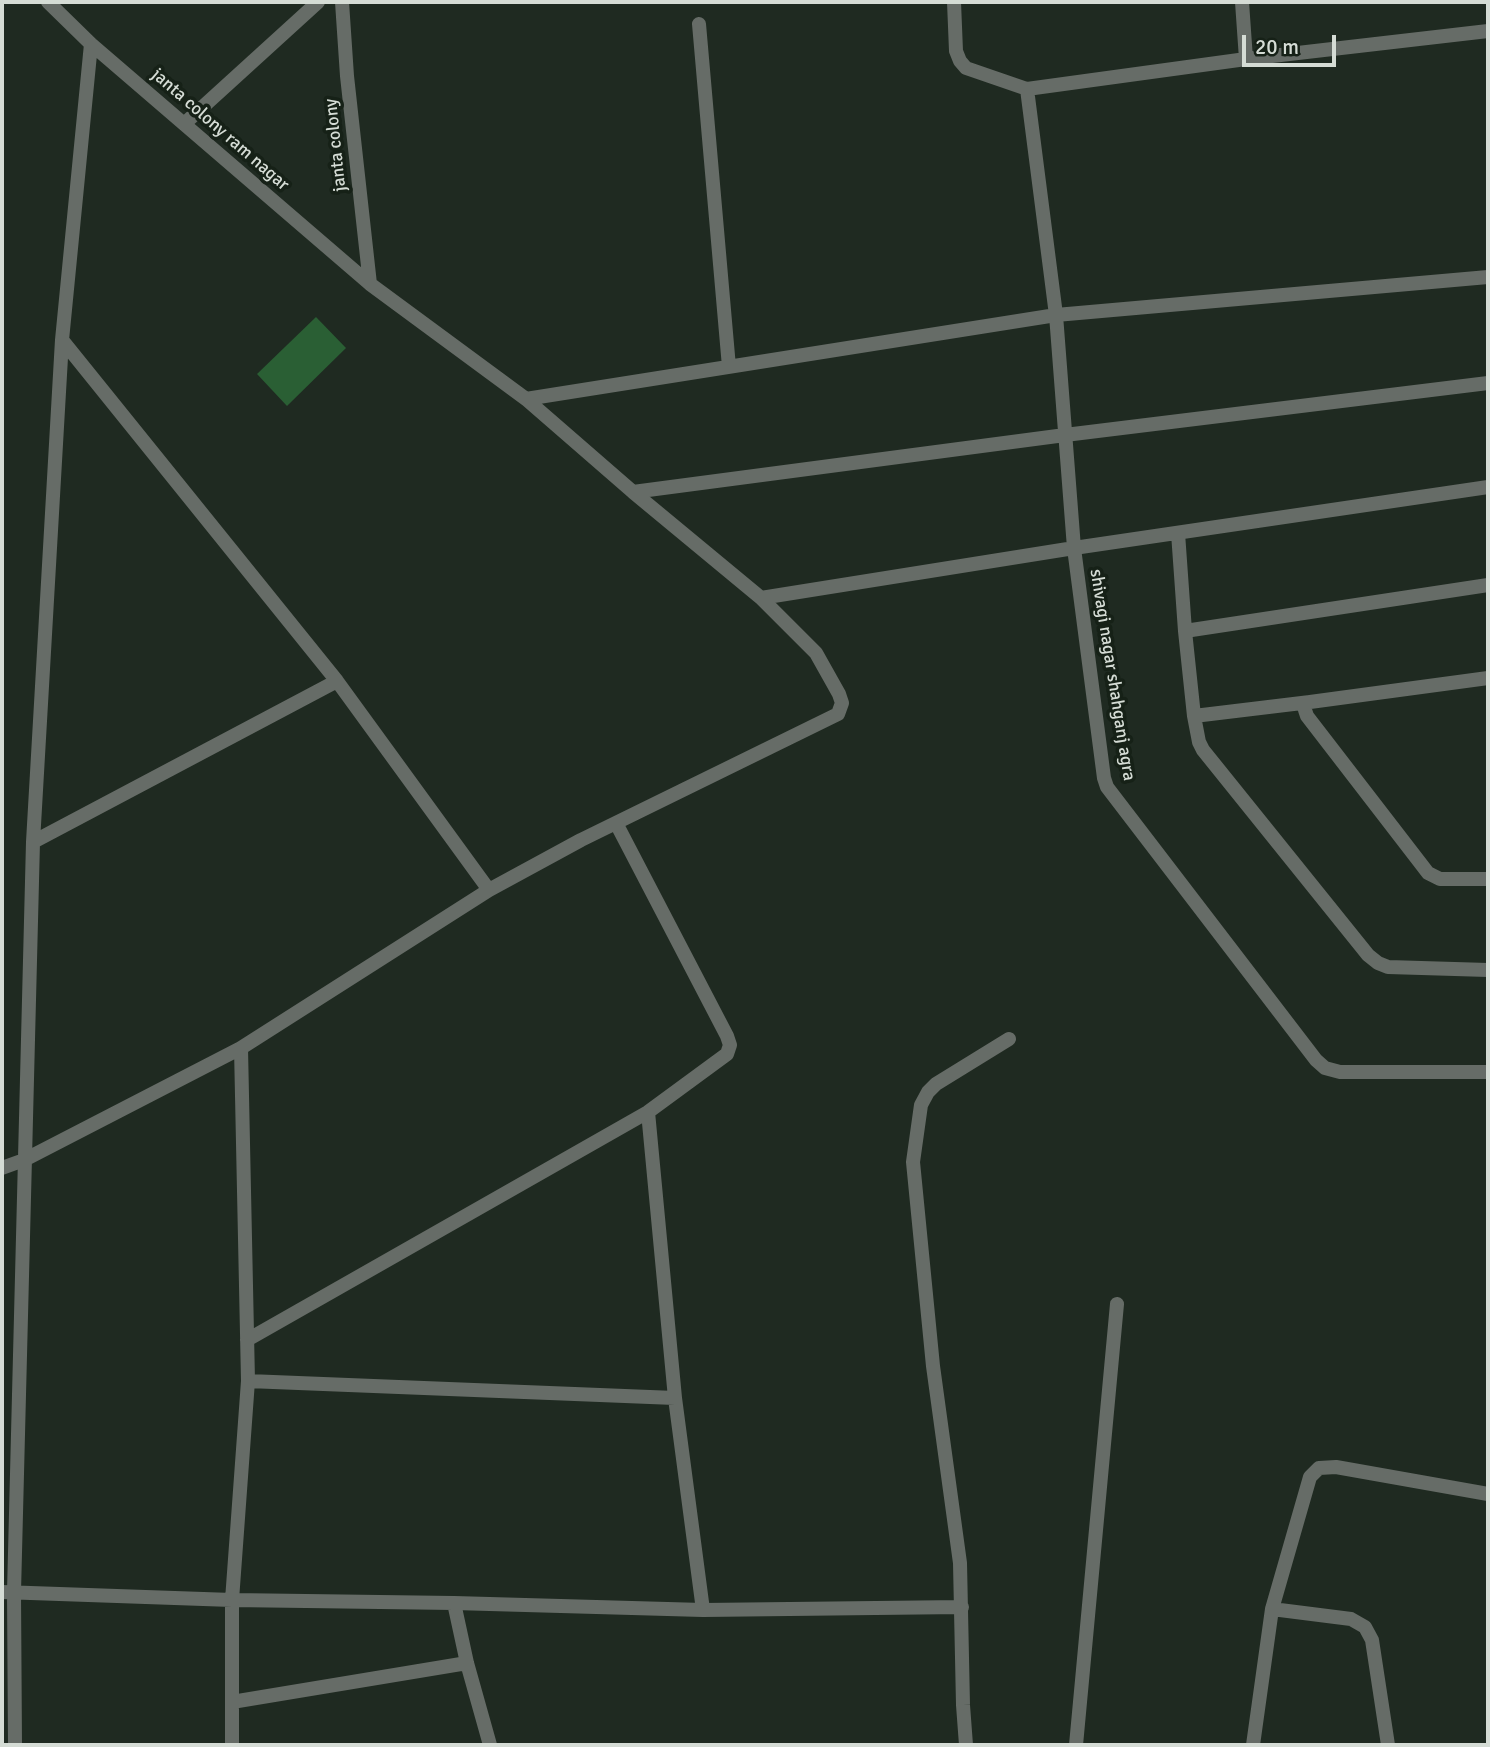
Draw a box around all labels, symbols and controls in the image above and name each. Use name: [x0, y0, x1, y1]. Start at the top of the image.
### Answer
scale bar: [1245, 21, 1340, 65]
text: 20 m: [1255, 34, 1299, 60]
street label: janta colony ram nagar: [147, 64, 293, 196]
street label: janta colony: [320, 97, 352, 193]
street label: shivagi nagar shahganj agra: [1085, 568, 1139, 782]

